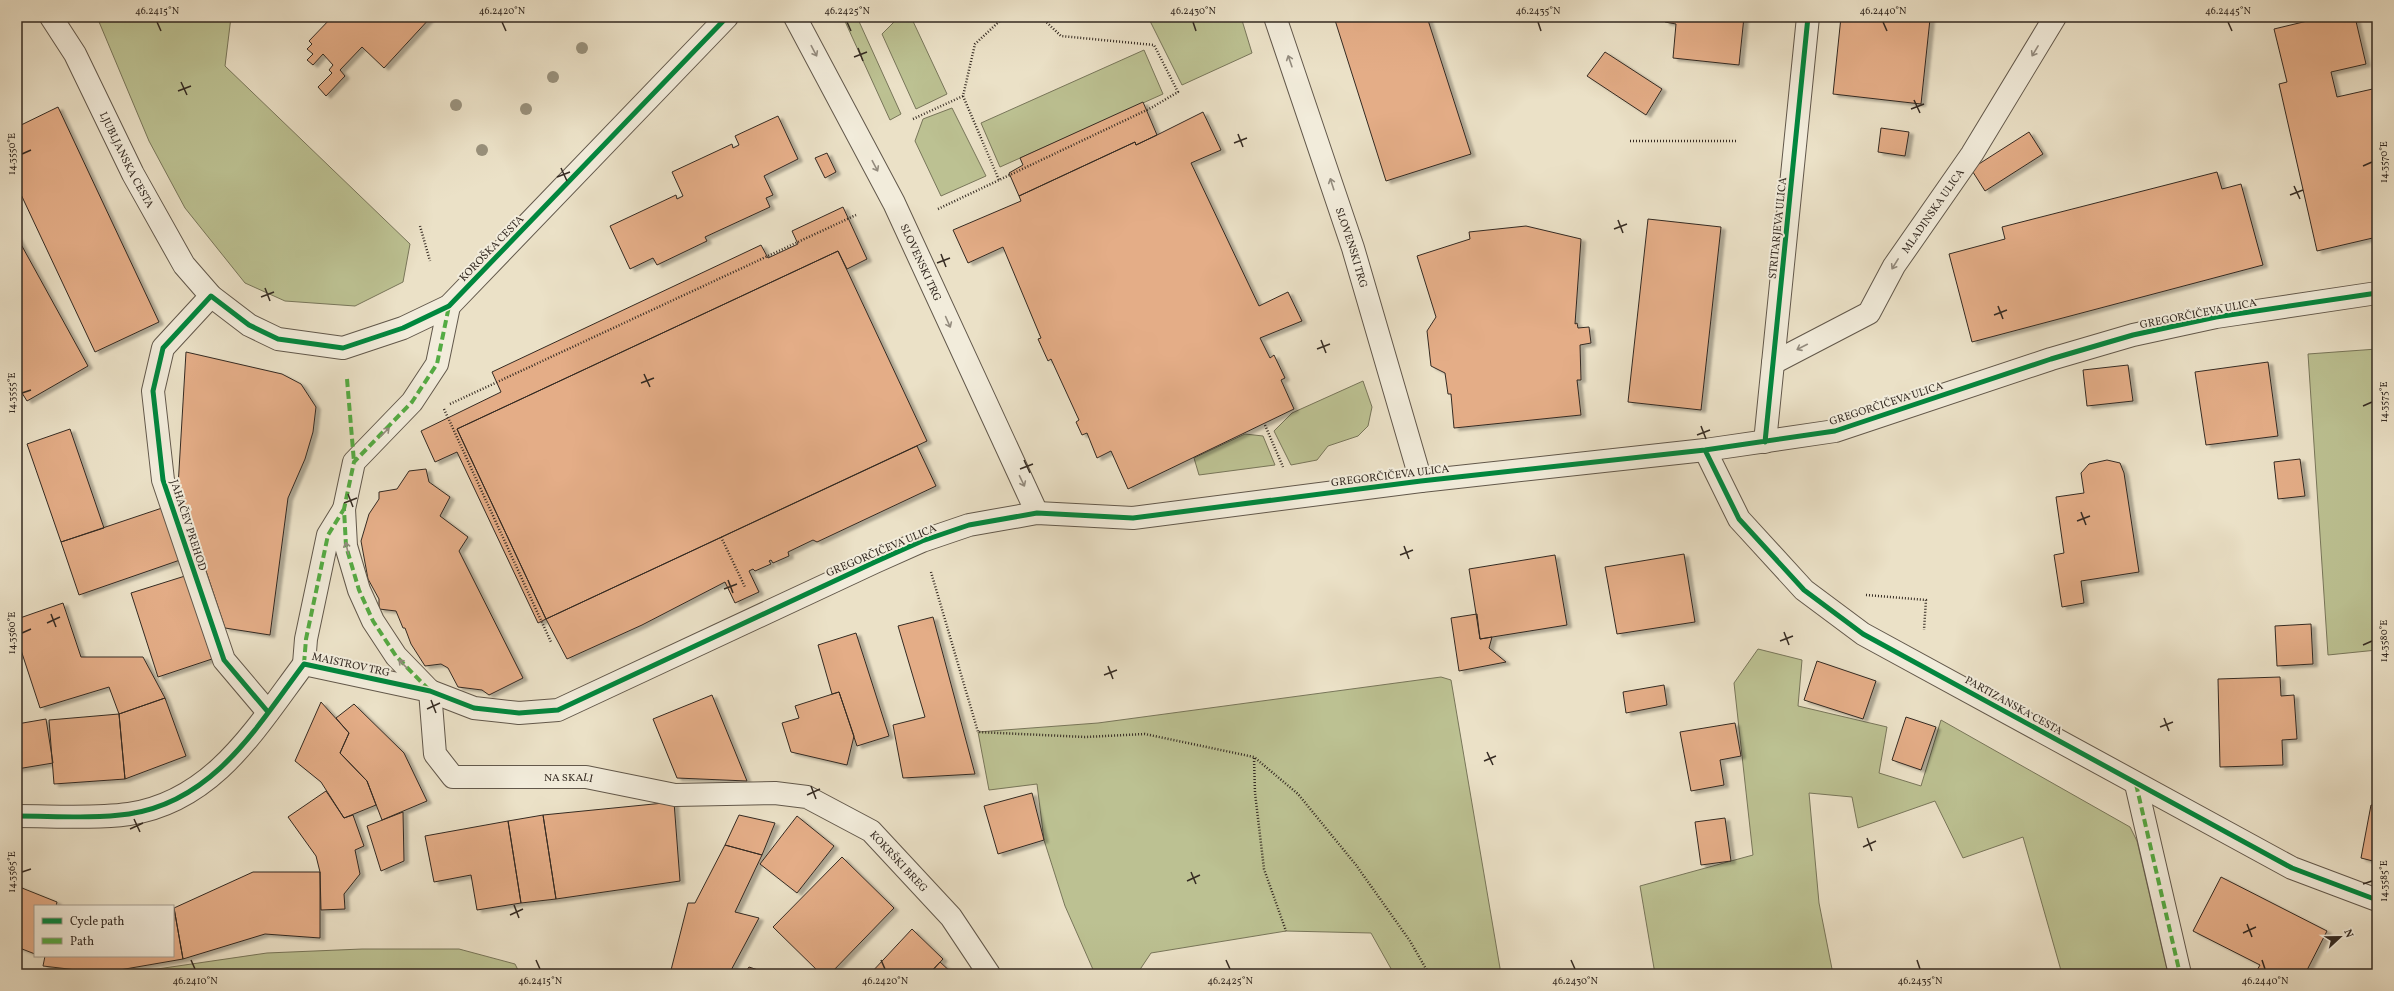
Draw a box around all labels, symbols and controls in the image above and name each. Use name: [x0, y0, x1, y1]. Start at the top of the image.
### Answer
text: 46.2415°N: [135, 4, 180, 18]
text: 46.2420°N: [479, 4, 526, 18]
text: 46.2425°N: [824, 4, 870, 18]
text: 46.2430°N: [1170, 4, 1216, 18]
text: 46.2435°N: [1515, 4, 1561, 18]
text: 46.2440°N: [1859, 4, 1907, 18]
text: 46.2445°N: [2205, 4, 2252, 18]
one-way arrow: [811, 45, 818, 57]
one-way arrow: [2031, 45, 2039, 57]
one-way arrow: [1286, 55, 1293, 68]
street label: LJUBLJANSKA CESTA: [95, 110, 157, 212]
text: 14.3550°E: [5, 133, 19, 175]
text: 14.3570°E: [2377, 141, 2391, 183]
one-way arrow: [872, 160, 879, 172]
street label: MLADINSKA ULICA: [1899, 166, 1969, 257]
street label: STRITARJEVA ULICA: [1766, 176, 1791, 280]
one-way arrow: [1327, 179, 1335, 191]
street label: SLOVENSKI TRG: [1331, 206, 1370, 290]
street label: KOROŠKA CESTA: [456, 212, 528, 286]
street label: SLOVENSKI TRG: [896, 222, 944, 304]
one-way arrow: [1891, 259, 1899, 270]
street label: GREGORČIČEVA ULICA: [2139, 296, 2258, 333]
one-way arrow: [945, 315, 952, 327]
one-way arrow: [1796, 344, 1808, 352]
text: 14.3555°E: [5, 372, 19, 414]
street label: GREGORČIČEVA ULICA: [1828, 379, 1945, 430]
text: 14.3575°E: [2377, 381, 2391, 423]
one-way arrow: [380, 428, 390, 437]
street label: GREGORČIČEVA ULICA: [1330, 462, 1450, 491]
one-way arrow: [1019, 475, 1026, 487]
street label: JAHAČEV PREHOD: [166, 478, 209, 573]
street label: GREGORČIČEVA ULICA: [824, 521, 939, 581]
one-way arrow: [343, 542, 351, 555]
text: 14.3560°E: [5, 612, 19, 654]
text: 14.3580°E: [2377, 620, 2391, 662]
street label: MAISTROV TRG: [310, 650, 391, 681]
one-way arrow: [398, 659, 408, 669]
street label: PARTIZANSKA CESTA: [1962, 673, 2065, 740]
street label: NA SKALI: [544, 771, 594, 787]
street label: KOKRŠKI BREG: [866, 828, 930, 896]
text: 14.3565°E: [5, 851, 19, 893]
text: 14.3585°E: [2377, 860, 2391, 902]
legend: [34, 905, 174, 957]
text: Cycle path: [70, 914, 125, 930]
north arrow: [2320, 917, 2360, 957]
text: N: [2339, 927, 2356, 940]
text: Path: [70, 934, 94, 950]
text: 46.2410°N: [172, 974, 218, 988]
text: 46.2415°N: [518, 974, 563, 988]
text: 46.2420°N: [862, 974, 909, 988]
text: 46.2425°N: [1207, 974, 1253, 988]
text: 46.2430°N: [1552, 974, 1598, 988]
text: 46.2435°N: [1897, 974, 1943, 988]
text: 46.2440°N: [2241, 974, 2289, 988]

